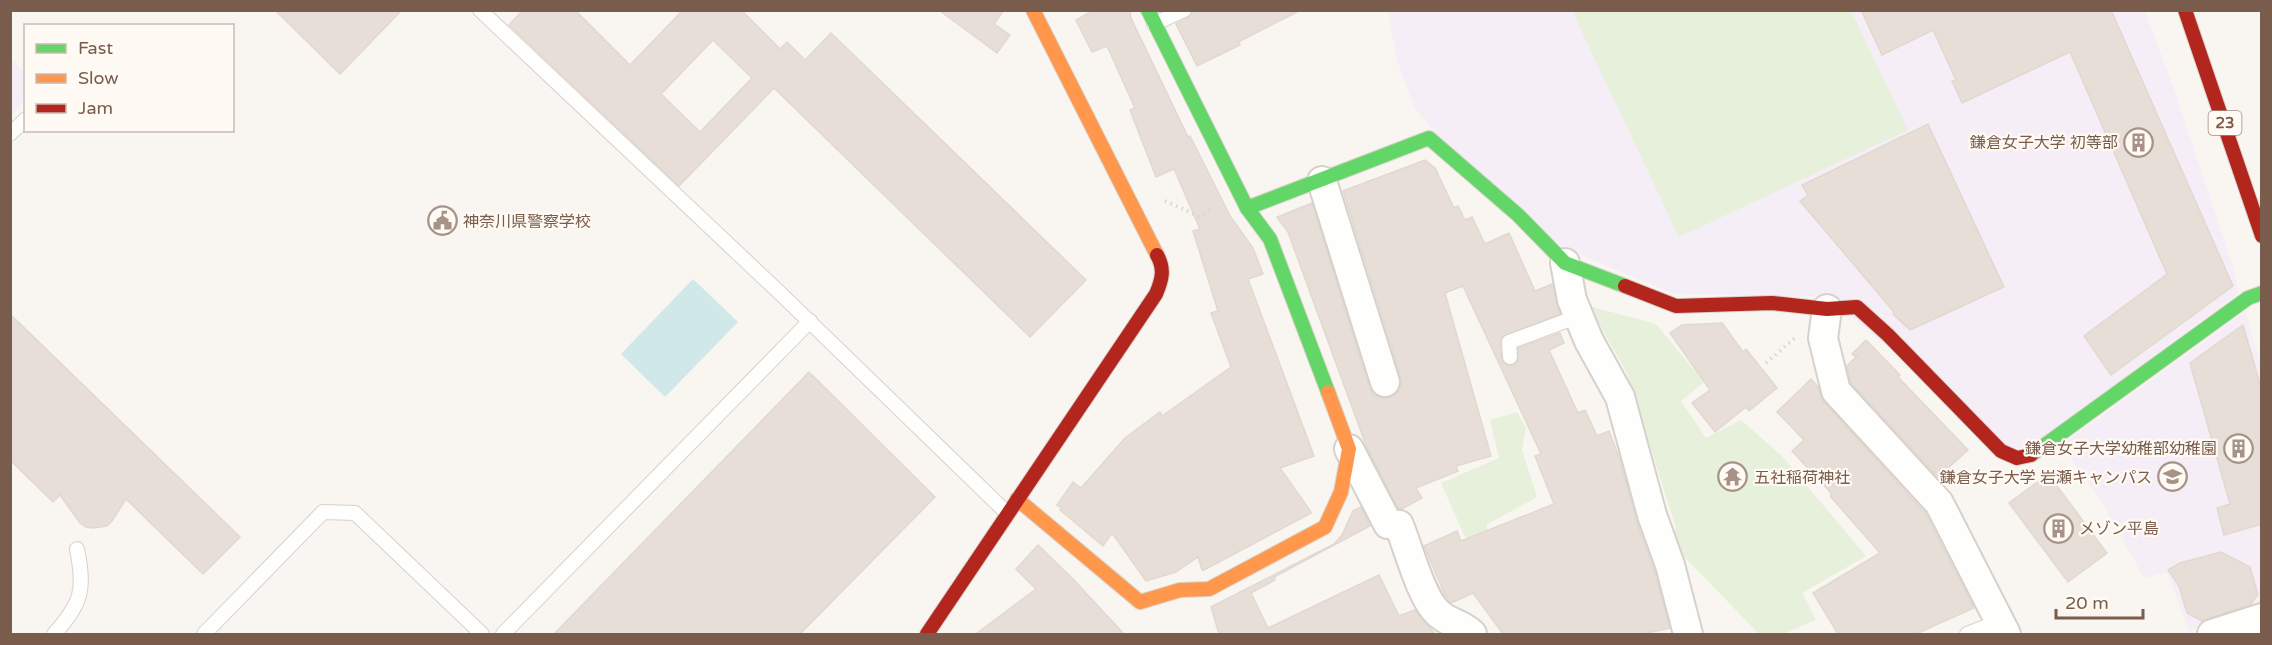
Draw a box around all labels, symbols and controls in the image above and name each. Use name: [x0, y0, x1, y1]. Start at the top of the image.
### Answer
legend: [24, 24, 234, 132]
text: Fast: [78, 37, 113, 59]
text: Slow: [78, 67, 119, 89]
text: Jam: [78, 97, 113, 119]
road number: 23: [2208, 111, 2242, 135]
building icon: 鎌倉女子大学 初等部: [2123, 126, 2155, 158]
place label: 鎌倉女子大学 初等部: [1970, 133, 2118, 153]
public building icon: 神奈川県警察学校: [426, 205, 458, 237]
place label: 神奈川県警察学校: [463, 212, 591, 232]
building icon: 鎌倉女子大学幼稚部幼稚園: [2222, 432, 2254, 464]
place label: 鎌倉女子大学幼稚部幼稚園: [2025, 439, 2217, 459]
temple icon: 五社稲荷神社: [1717, 461, 1749, 493]
school or university icon: 鎌倉女子大学 岩瀬キャンパス: [2157, 461, 2189, 493]
place label: 五社稲荷神社: [1754, 468, 1850, 488]
place label: 鎌倉女子大学 岩瀬キャンパス: [1940, 468, 2152, 488]
building icon: メゾン平島: [2042, 512, 2074, 544]
place label: メゾン平島: [2079, 519, 2159, 539]
scale bar: [2056, 582, 2143, 620]
text: 20 m: [2065, 592, 2109, 614]

